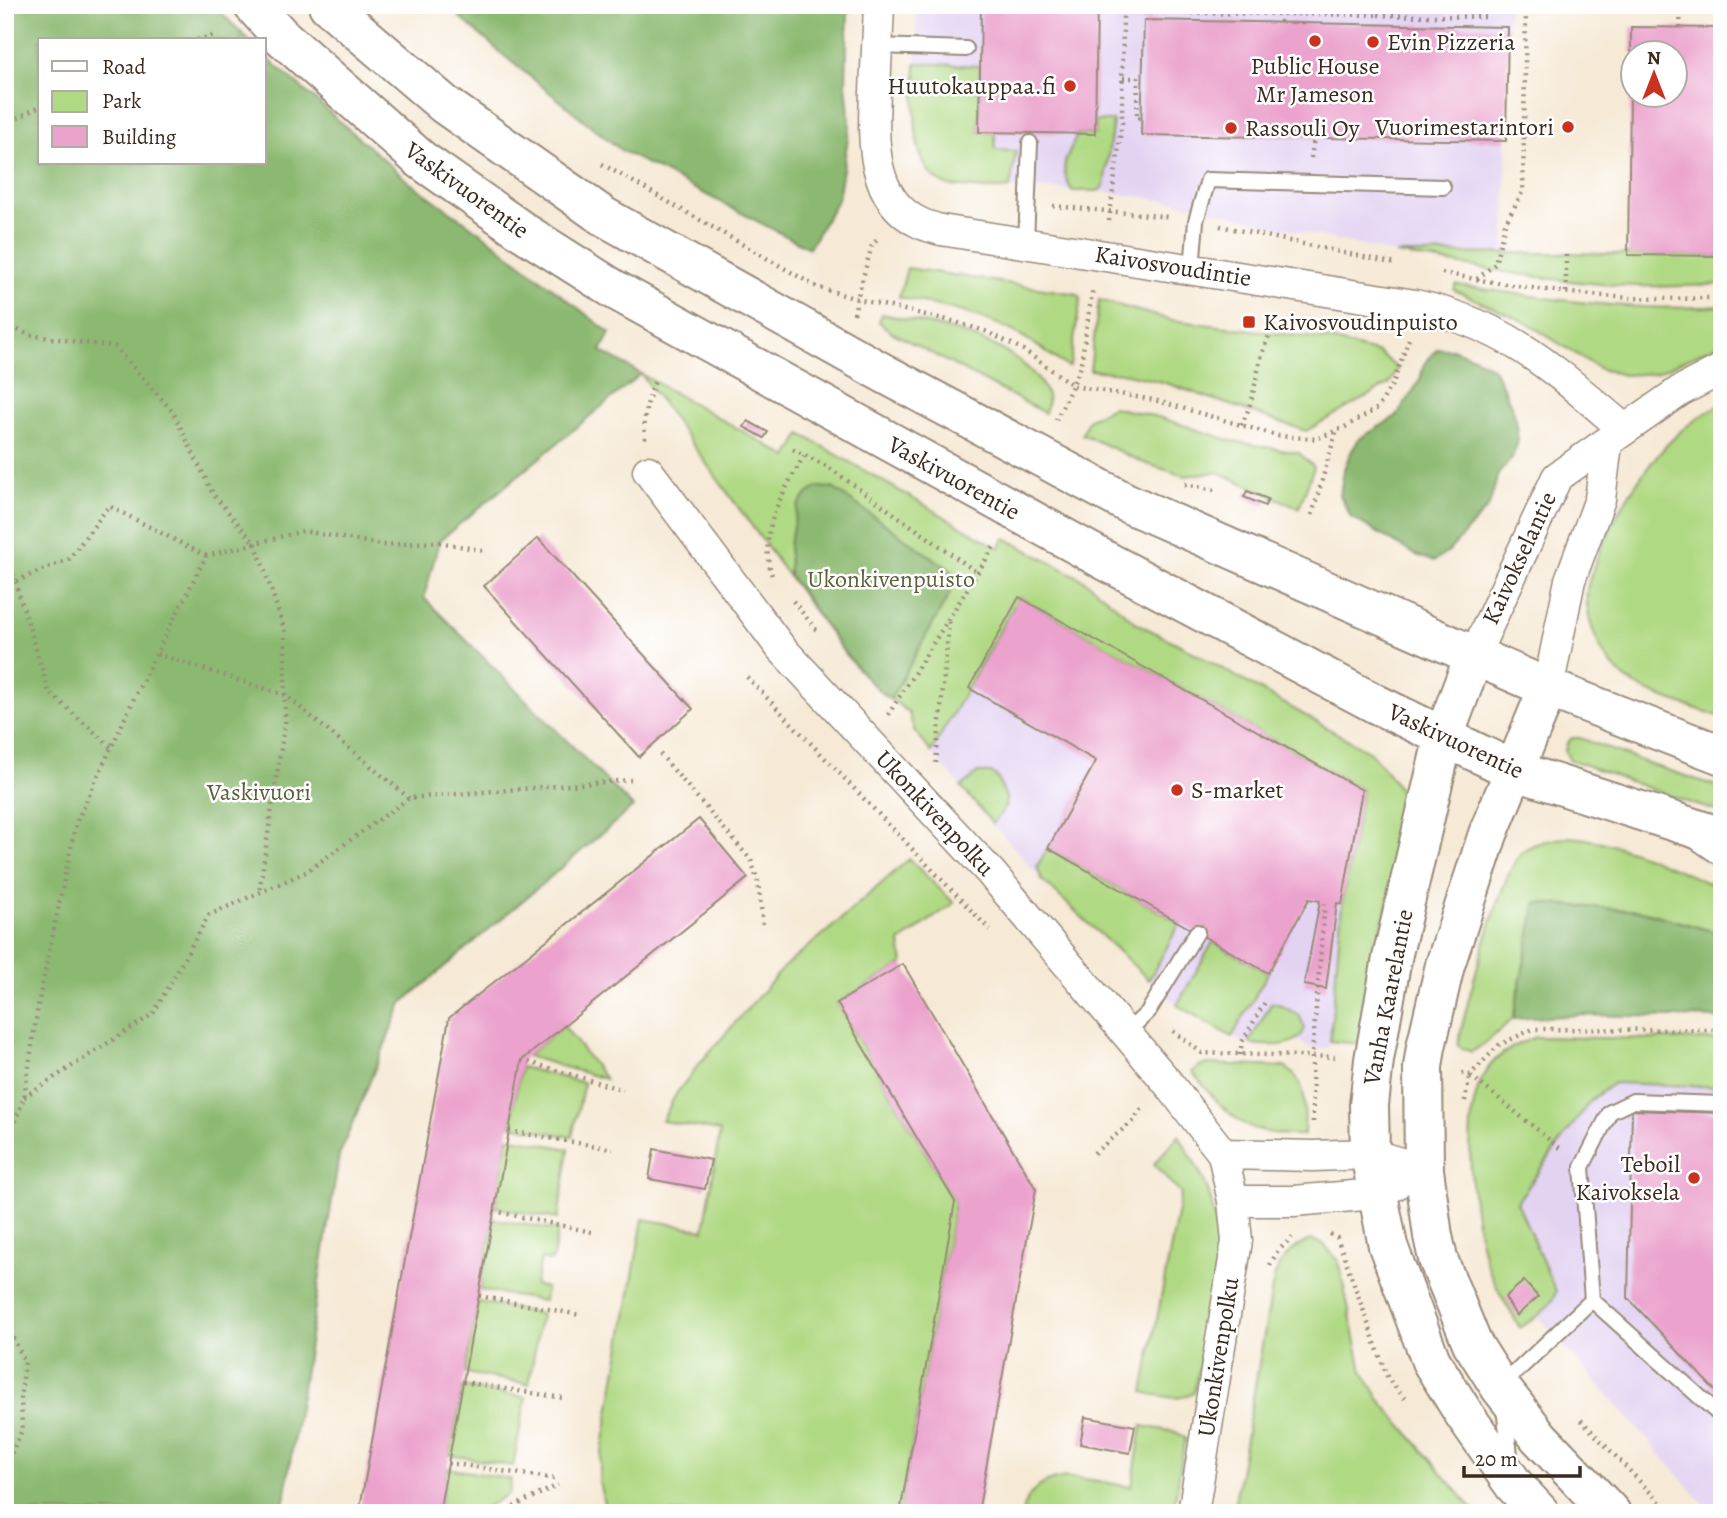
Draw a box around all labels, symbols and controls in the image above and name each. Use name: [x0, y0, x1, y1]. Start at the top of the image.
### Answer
place label: Evin Pizzeria: [1387, 26, 1516, 58]
marker: Public House Mr Jameson: [1307, 33, 1323, 49]
marker: Evin Pizzeria: [1365, 34, 1381, 50]
legend: [38, 38, 266, 164]
north arrow: [1618, 38, 1688, 108]
text: N: [1647, 45, 1661, 71]
place label: Public House Mr Jameson: [1251, 50, 1379, 110]
text: Road: [102, 53, 146, 81]
place label: Huutokauppaa.fi: [887, 70, 1056, 102]
marker: Huutokauppaa.fi: [1062, 78, 1078, 94]
text: Park: [102, 87, 142, 115]
place label: Vuorimestarintori: [1374, 111, 1554, 143]
place label: Rassouli Oy: [1245, 112, 1360, 144]
marker: Vuorimestarintori: [1560, 119, 1576, 135]
marker: Rassouli Oy: [1223, 120, 1239, 136]
text: Building: [102, 123, 177, 151]
street label: Vaskivuorentie: [398, 134, 536, 246]
street label: Kaivosvoudintie: [1092, 238, 1254, 294]
place label: Kaivosvoudinpuisto: [1263, 306, 1458, 338]
marker: Kaivosvoudinpuisto: [1241, 314, 1257, 330]
street label: Vaskivuorentie: [881, 428, 1026, 527]
street label: Kaivokselantie: [1474, 486, 1564, 630]
park label: Ukonkivenpuisto: [807, 563, 975, 595]
street label: Vaskivuorentie: [1382, 695, 1529, 786]
street label: Ukonkivenpolku: [868, 743, 1002, 883]
place label: S-market: [1191, 774, 1283, 806]
park label: Vaskivuori: [206, 776, 311, 808]
marker: S-market: [1169, 782, 1185, 798]
street label: Vanha Kaarelantie: [1355, 906, 1421, 1089]
place label: Teboil Kaivoksela: [1576, 1148, 1681, 1208]
marker: Teboil Kaivoksela: [1686, 1170, 1702, 1186]
street label: Ukonkivenpolku: [1190, 1275, 1246, 1439]
scale bar: [1464, 1434, 1580, 1478]
text: 20 m: [1475, 1445, 1518, 1473]

